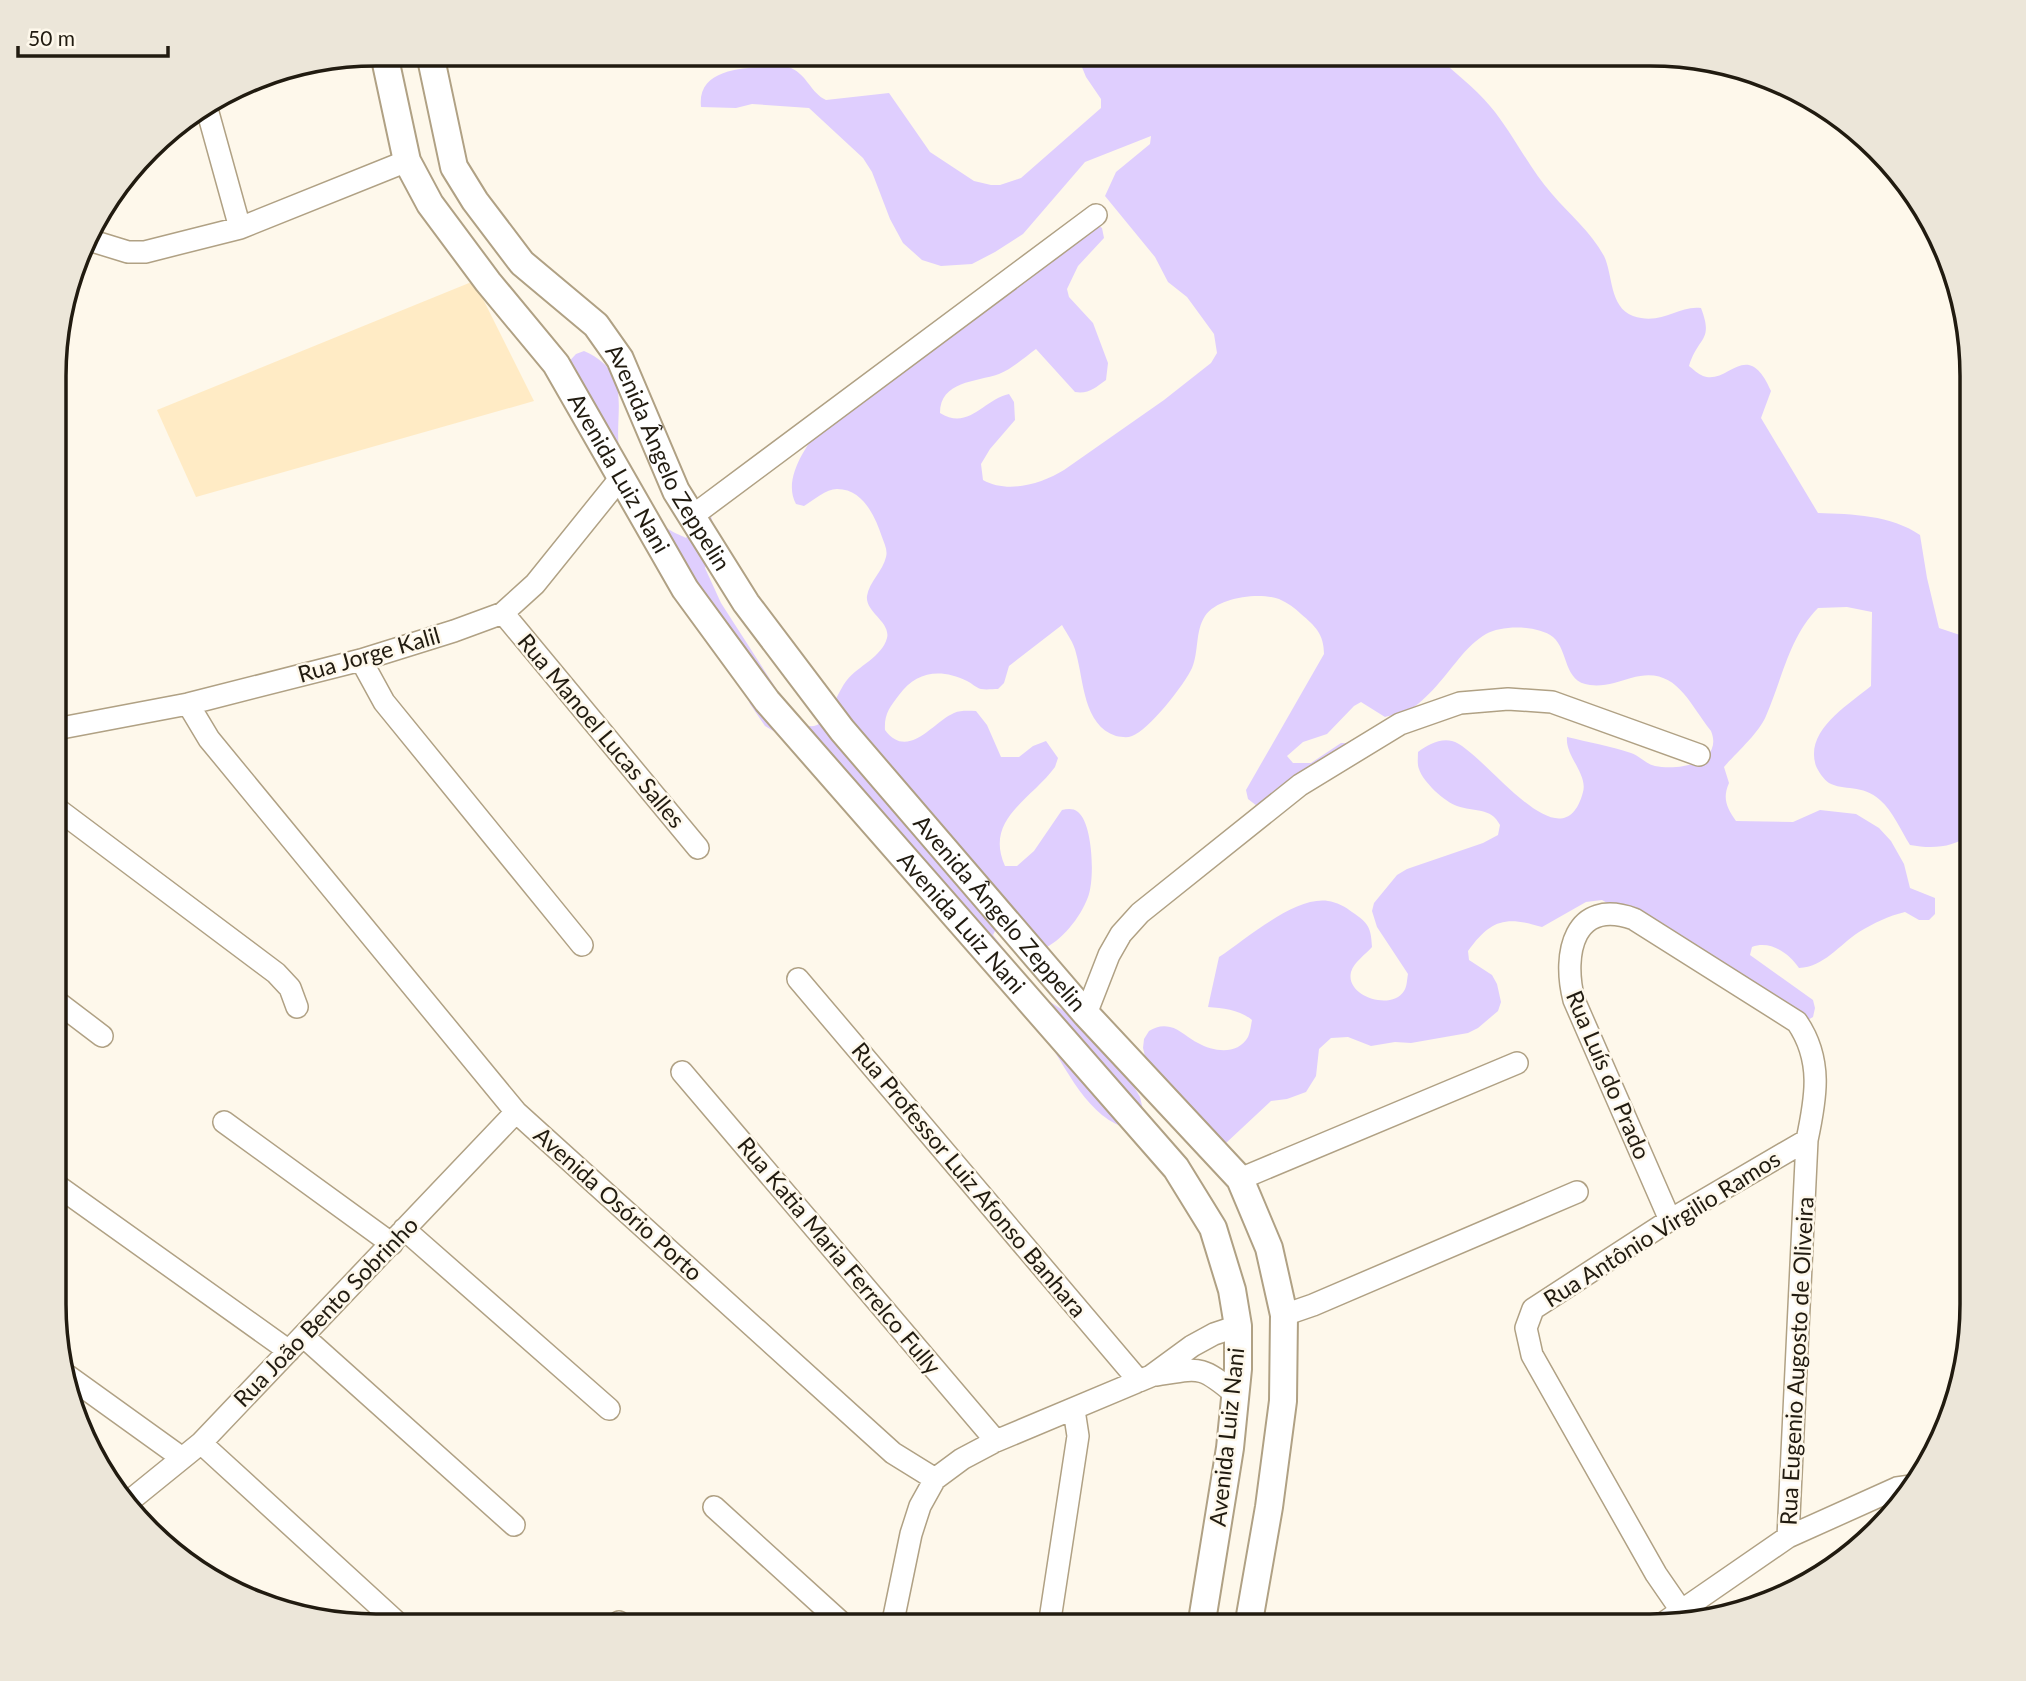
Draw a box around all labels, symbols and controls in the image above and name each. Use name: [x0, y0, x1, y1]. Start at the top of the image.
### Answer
scale bar: [18, 14, 168, 58]
text: 50 m: [28, 25, 75, 50]
street label: Avenida Ângelo Zeppelin: [600, 338, 737, 575]
street label: Avenida Luiz Nani: [563, 388, 676, 558]
street label: Rua Jorge Kalil: [294, 620, 443, 688]
street label: Rua Manoel Lucas Salles: [512, 628, 691, 833]
street label: Avenida Ângelo Zeppelin: [908, 809, 1093, 1017]
street label: Avenida Luiz Nani: [892, 845, 1032, 999]
street label: Rua Luís do Prado: [1561, 986, 1657, 1163]
street label: Rua Professor Luiz Afonso Banhara: [846, 1036, 1093, 1323]
street label: Avenida Osório Porto: [529, 1120, 709, 1286]
street label: Rua Katia Maria Ferrelco Fully: [732, 1131, 947, 1380]
street label: Rua Antônio Virgilio Ramos: [1538, 1144, 1785, 1312]
street label: Rua Eugenio Augosto de Oliveira: [1773, 1196, 1819, 1526]
street label: Rua João Bento Sobrinho: [227, 1210, 423, 1412]
street label: Avenida Luiz Nani: [1203, 1346, 1249, 1528]

